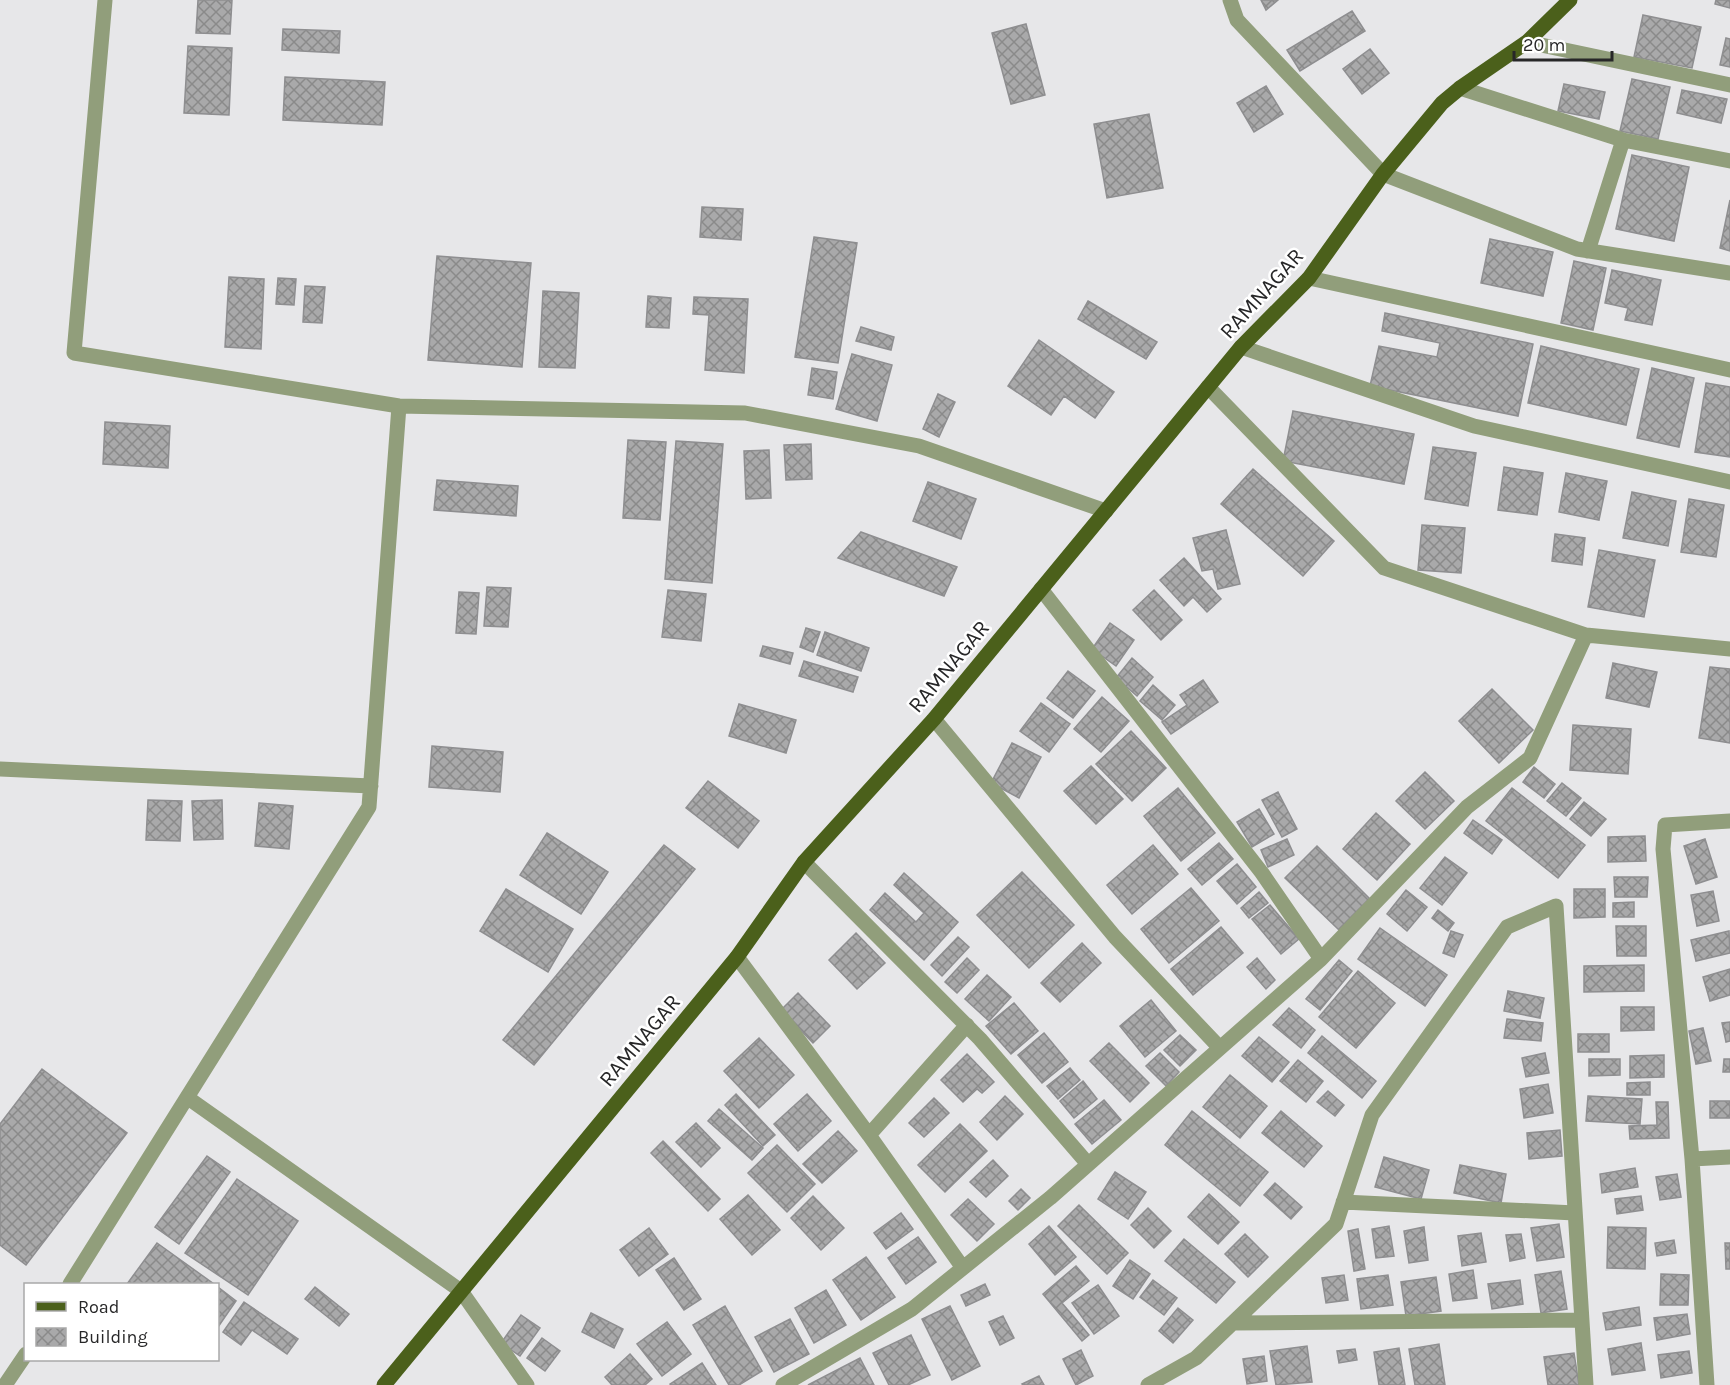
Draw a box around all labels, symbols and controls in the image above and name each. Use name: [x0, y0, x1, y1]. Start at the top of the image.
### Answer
scale bar: [1514, 24, 1612, 62]
text: 20 m: [1523, 34, 1565, 56]
street label: RAMNAGAR: [1214, 243, 1309, 344]
street label: RAMNAGAR: [903, 615, 995, 718]
street label: RAMNAGAR: [594, 989, 686, 1092]
legend: [24, 1283, 219, 1361]
text: Road: [78, 1296, 119, 1318]
text: Building: [78, 1326, 148, 1348]

